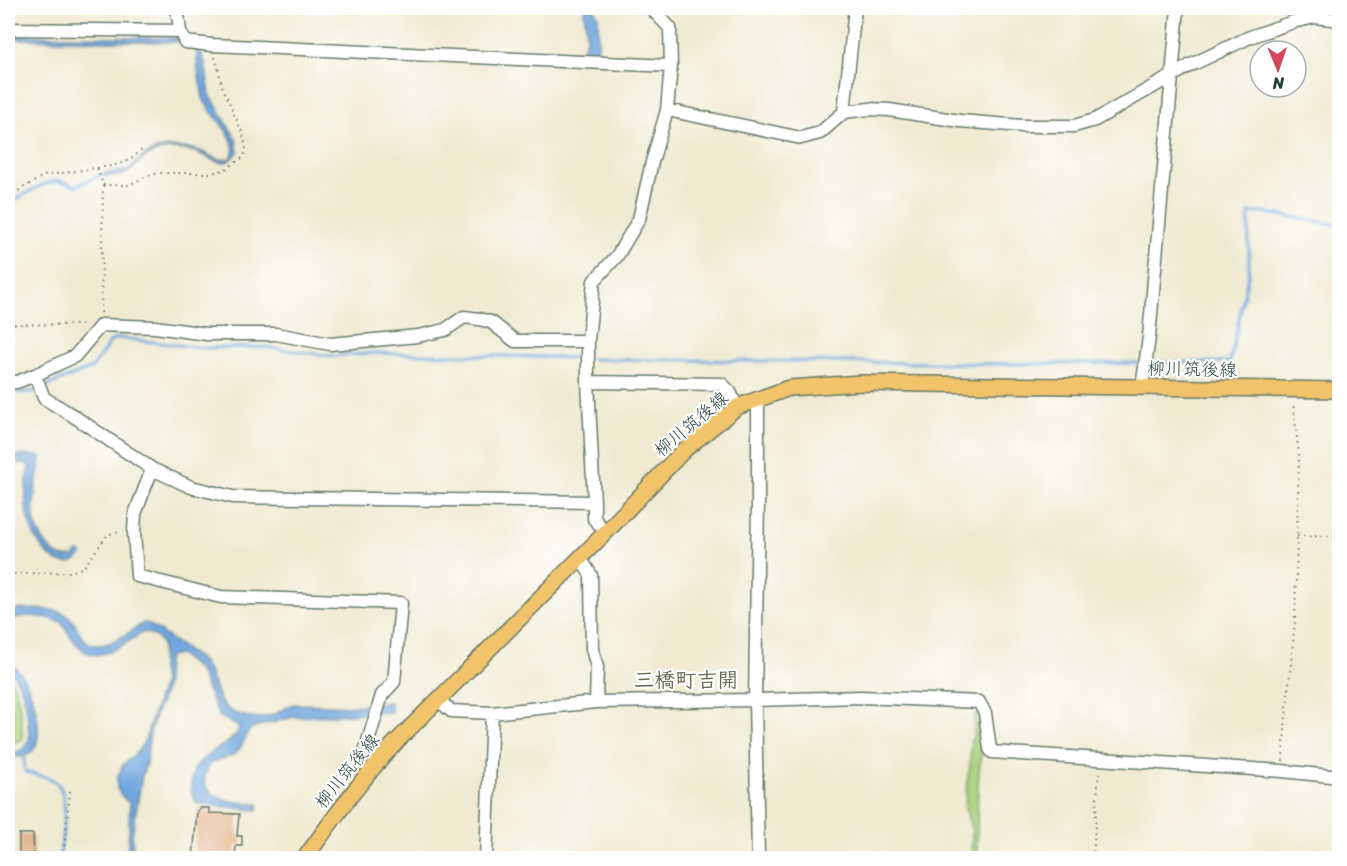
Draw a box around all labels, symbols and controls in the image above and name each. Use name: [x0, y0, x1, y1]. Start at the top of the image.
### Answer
north arrow: [1248, 39, 1308, 99]
text: N: [1272, 69, 1286, 98]
street label: 柳川筑後線: [1147, 352, 1237, 386]
street label: 柳川筑後線: [646, 383, 736, 465]
district label: 三橋町吉開: [634, 661, 739, 699]
street label: 柳川筑後線: [306, 726, 388, 816]

